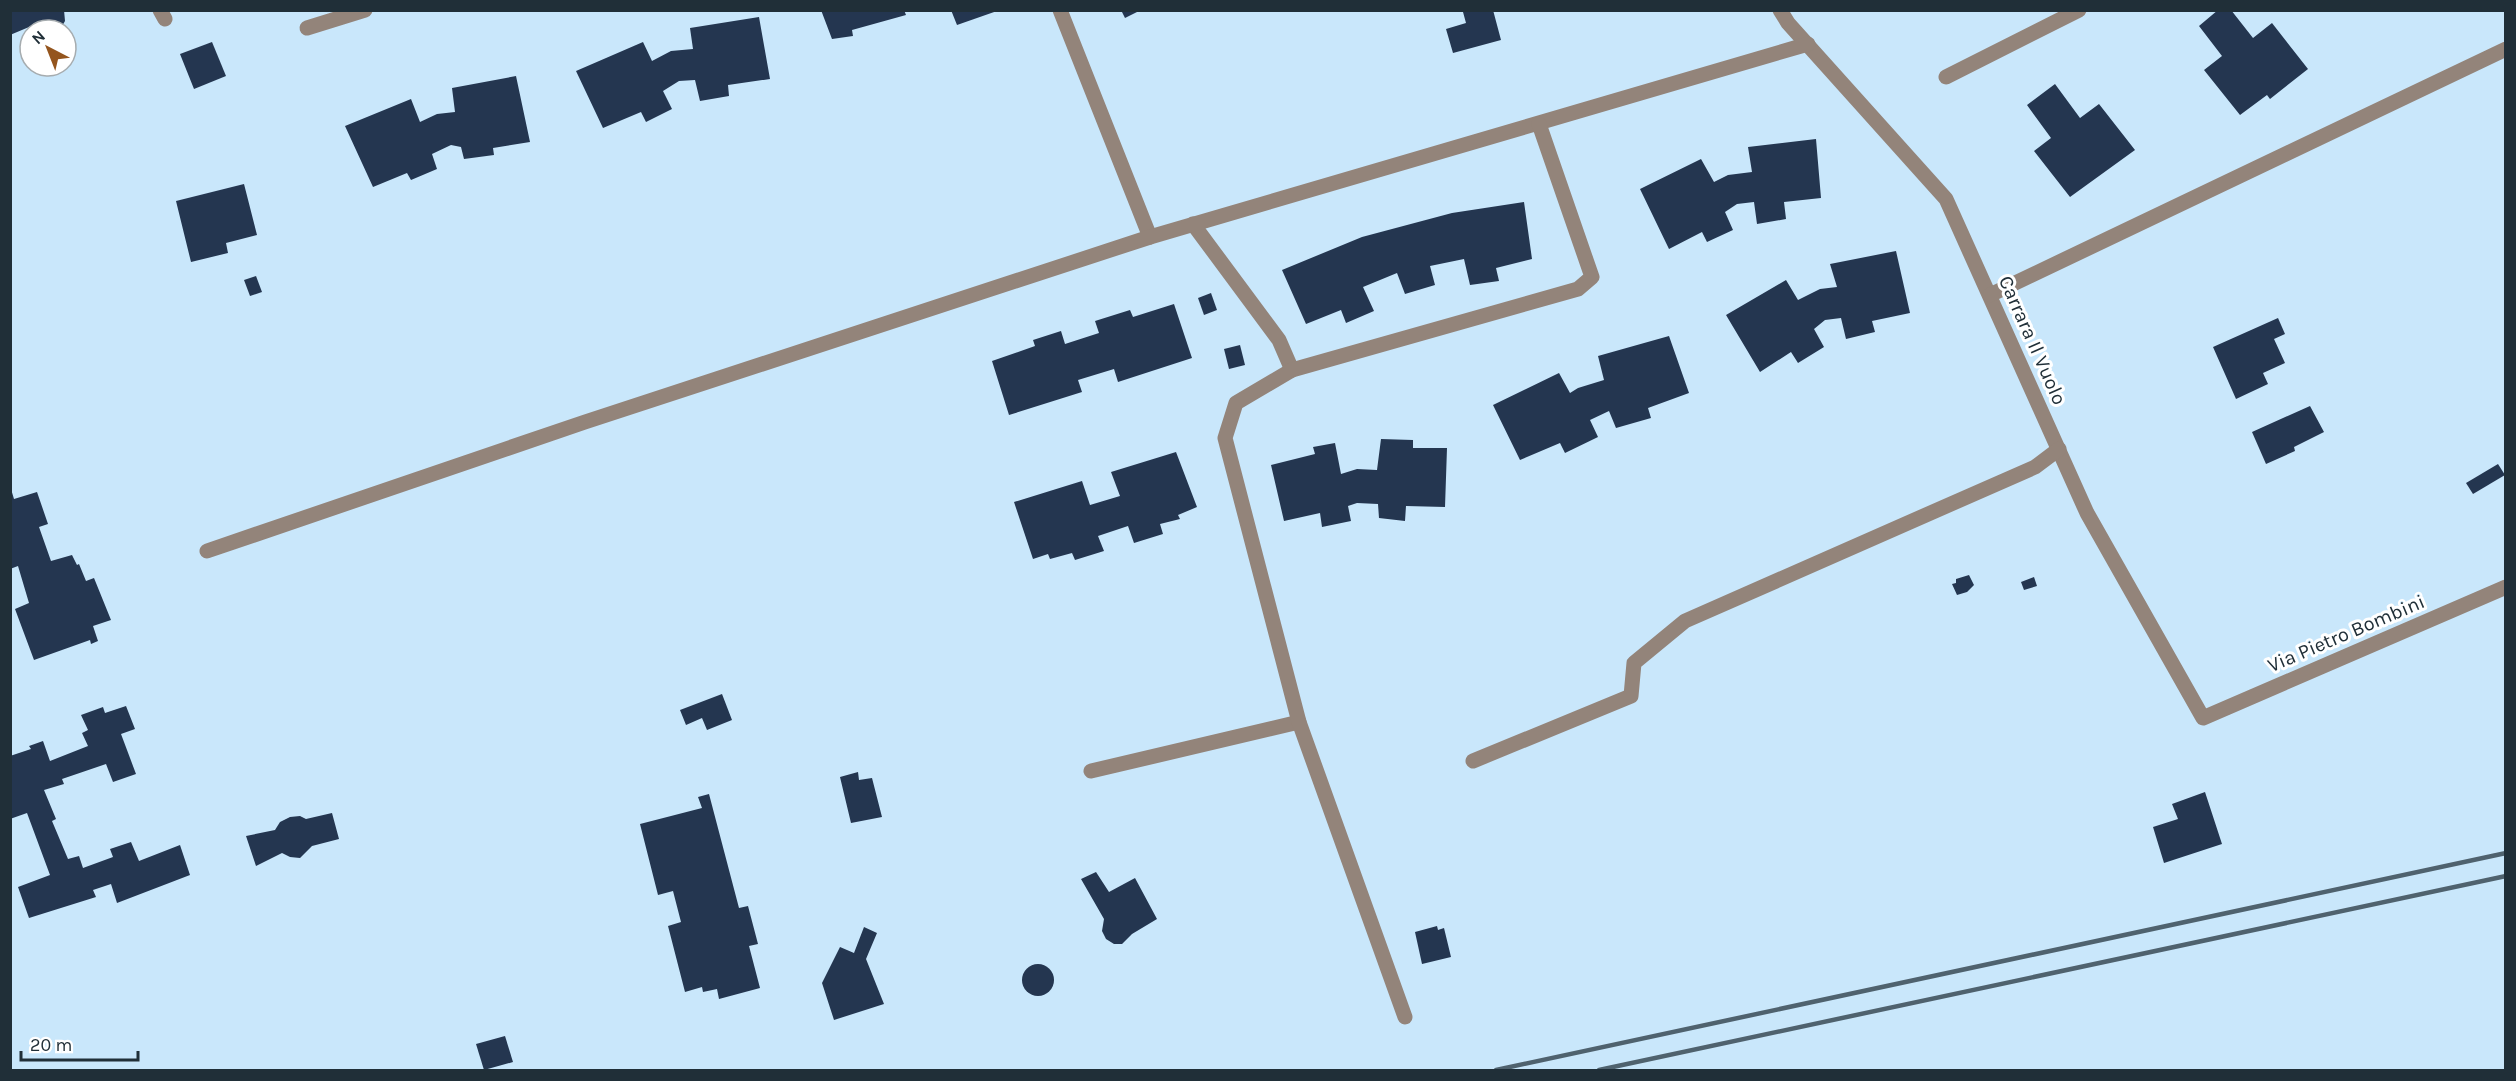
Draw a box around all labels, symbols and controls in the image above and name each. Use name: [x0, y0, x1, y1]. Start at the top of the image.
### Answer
north arrow: [18, 18, 78, 78]
text: N: [28, 26, 49, 48]
street label: Carrara Il Vuolo: [1994, 272, 2071, 408]
street label: Via Pietro Bombini: [2264, 590, 2428, 677]
scale bar: [21, 1024, 138, 1062]
text: 20 m: [30, 1034, 72, 1056]

